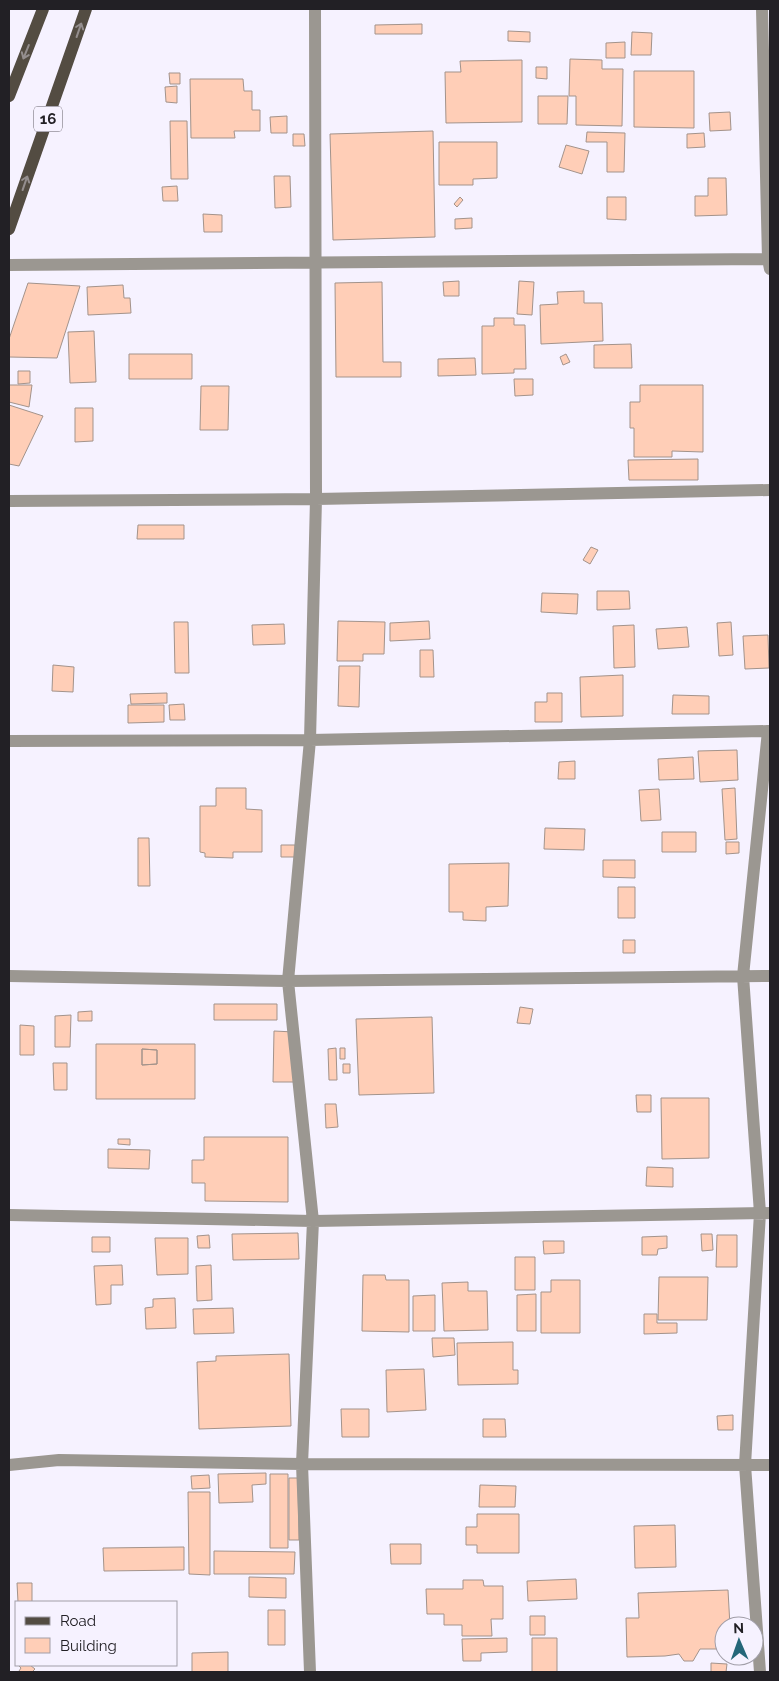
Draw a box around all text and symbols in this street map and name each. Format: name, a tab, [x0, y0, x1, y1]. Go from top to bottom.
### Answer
one-way arrow	[75, 22, 84, 38]
one-way arrow	[21, 44, 30, 60]
road number: 16	[34, 106, 62, 132]
one-way arrow	[21, 176, 30, 191]
legend	[15, 1601, 178, 1666]
text: Road	[60, 1612, 96, 1630]
north arrow	[714, 1616, 764, 1666]
text: N	[733, 1620, 744, 1636]
text: Building	[60, 1637, 117, 1655]

